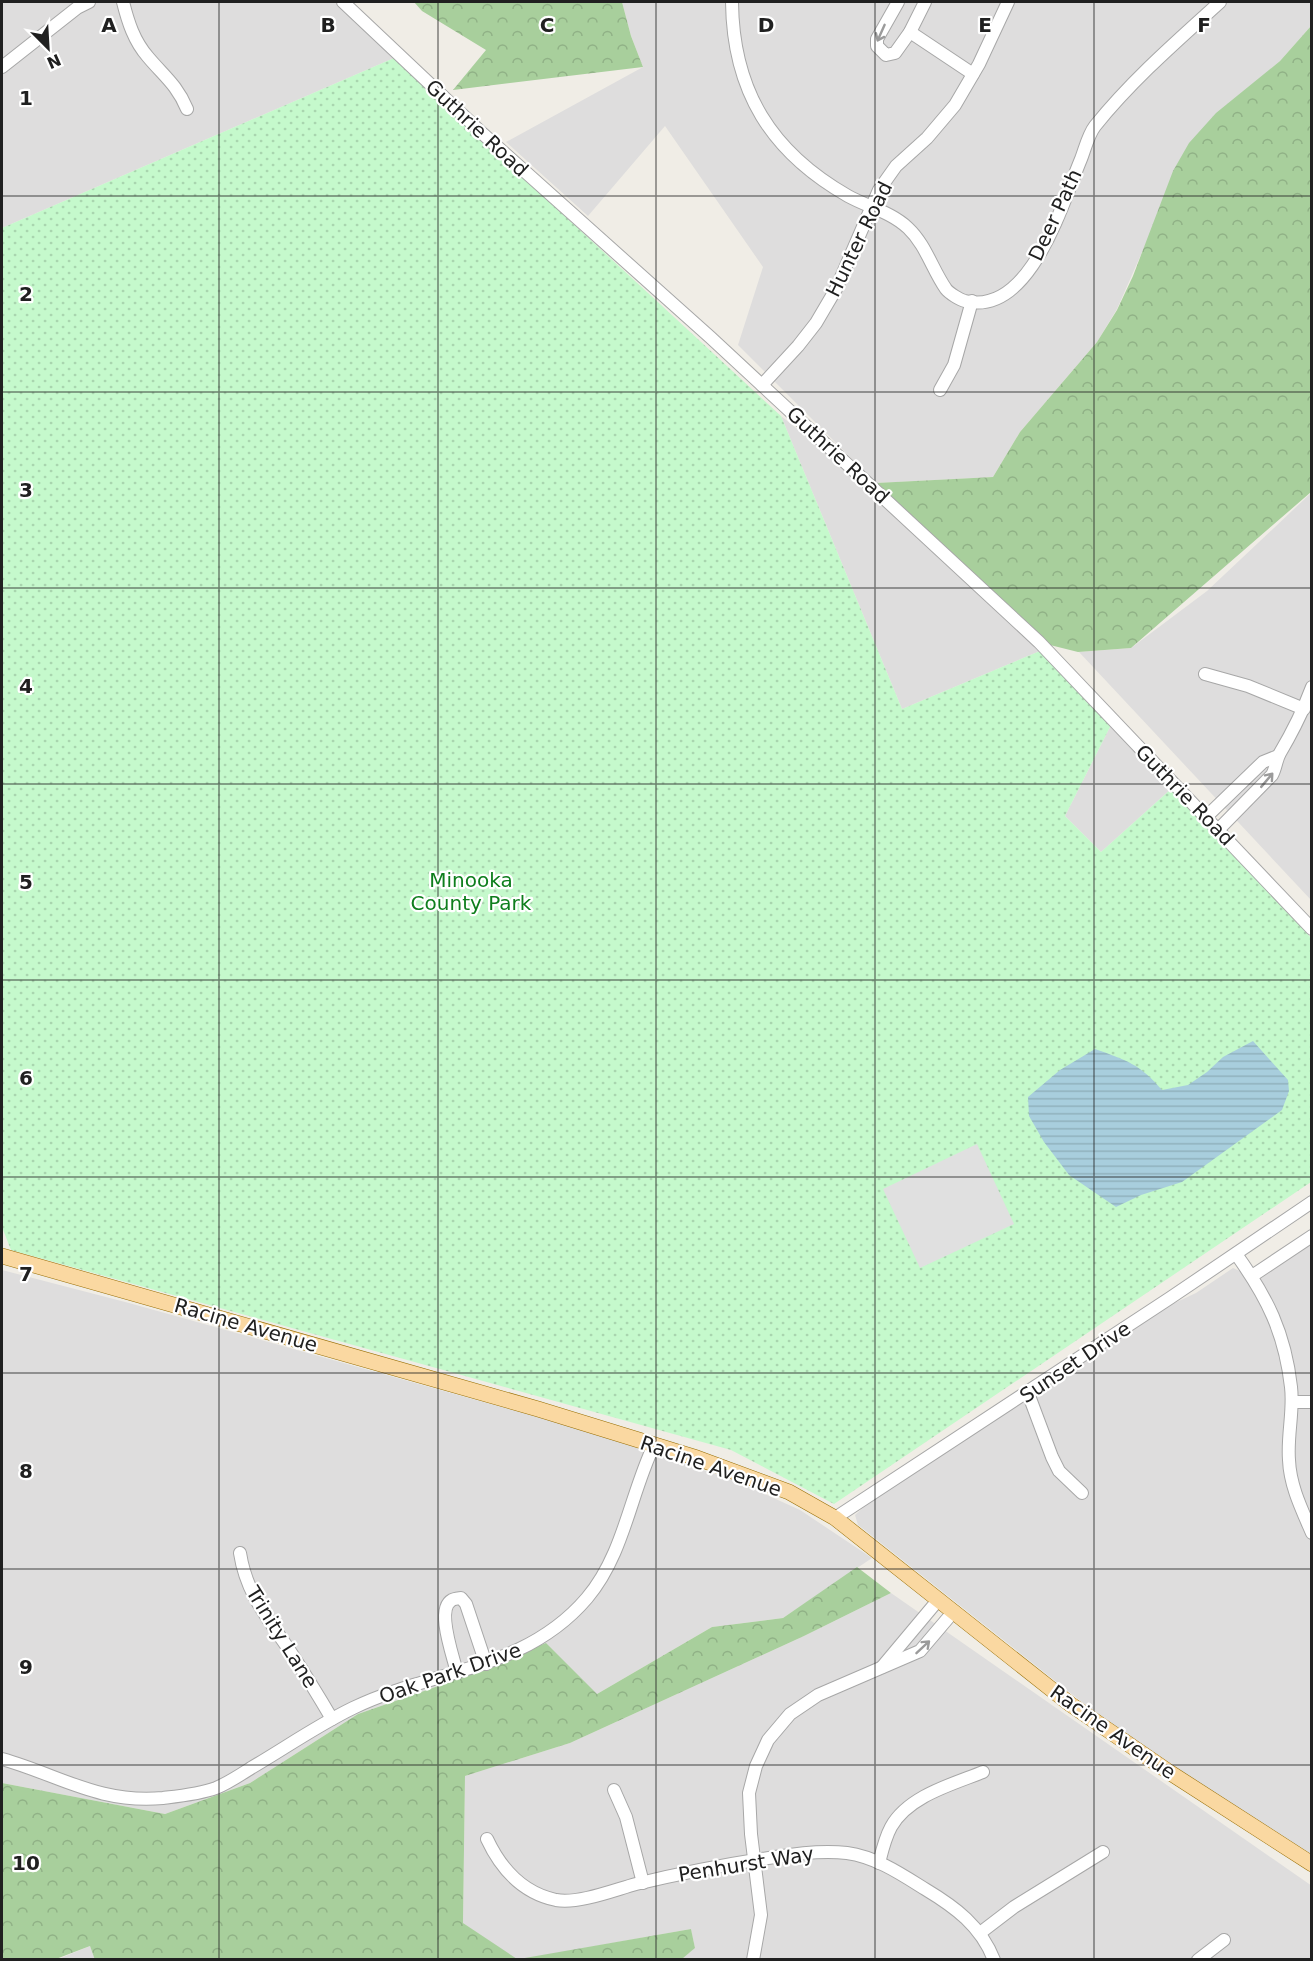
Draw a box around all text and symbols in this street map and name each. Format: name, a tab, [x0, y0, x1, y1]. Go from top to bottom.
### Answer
text: A	[101, 13, 117, 37]
text: B	[320, 13, 336, 37]
text: C	[540, 13, 554, 37]
text: D	[758, 13, 774, 37]
text: E	[978, 13, 992, 37]
text: F	[1197, 13, 1211, 37]
north arrow	[18, 18, 78, 78]
one-way arrow	[875, 24, 886, 42]
text: N	[44, 50, 64, 73]
street label: Guthrie Road	[421, 74, 533, 182]
text: 1	[19, 86, 33, 110]
street label: Deer Path	[1023, 165, 1087, 265]
street label: Hunter Road	[821, 177, 897, 301]
text: 2	[19, 282, 33, 306]
street label: Guthrie Road	[782, 401, 894, 509]
text: 3	[19, 478, 33, 502]
text: 4	[19, 674, 33, 698]
street label: Guthrie Road	[1131, 739, 1239, 851]
one-way arrow	[1260, 773, 1274, 788]
park label: Minooka County Park	[411, 868, 532, 915]
text: 5	[19, 870, 33, 894]
text: 6	[19, 1066, 33, 1090]
text: 7	[19, 1262, 33, 1286]
street label: Racine Avenue	[172, 1293, 320, 1357]
street label: Sunset Drive	[1015, 1316, 1135, 1408]
street label: Racine Avenue	[637, 1431, 785, 1501]
text: 8	[19, 1459, 33, 1483]
street label: Trinity Lane	[241, 1581, 323, 1692]
street label: Oak Park Drive	[376, 1637, 524, 1709]
one-way arrow	[915, 1640, 930, 1654]
text: 9	[19, 1655, 33, 1679]
street label: Racine Avenue	[1046, 1680, 1180, 1784]
street label: Penhurst Way	[676, 1841, 816, 1887]
text: 10	[12, 1851, 40, 1875]

